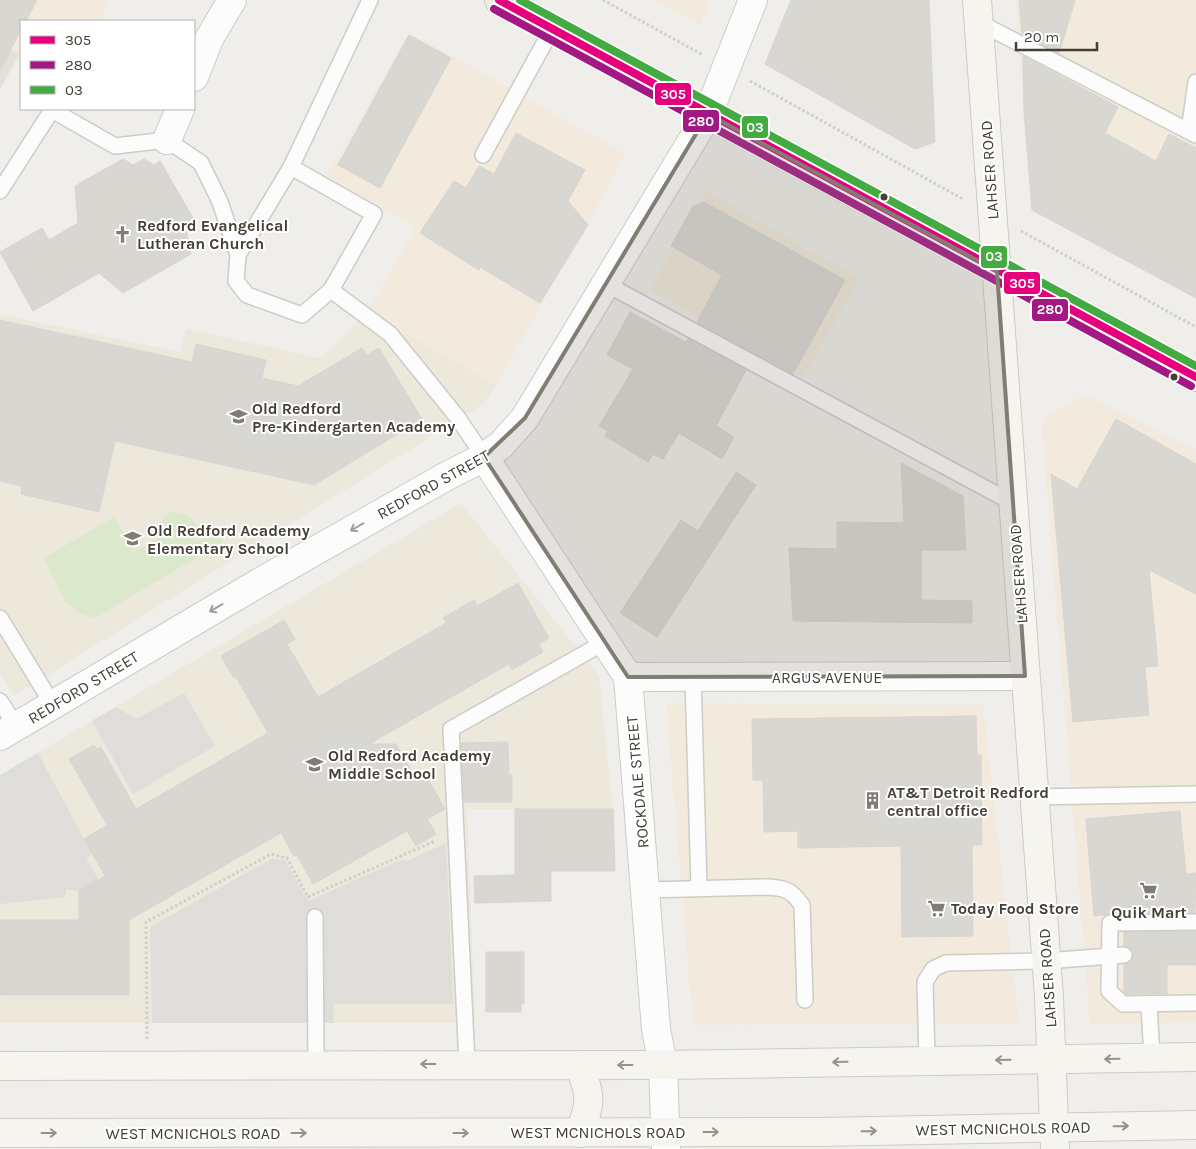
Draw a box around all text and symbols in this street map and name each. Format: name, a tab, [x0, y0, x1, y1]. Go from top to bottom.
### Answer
legend	[20, 20, 195, 110]
scale bar	[1016, 20, 1097, 52]
text: 20 m	[1024, 28, 1059, 46]
text: 305	[65, 31, 91, 49]
text: 280	[65, 56, 92, 74]
text: 03	[65, 81, 83, 99]
line badge: 305	[654, 82, 692, 106]
text: 305	[660, 86, 686, 103]
line badge: 280	[682, 109, 720, 133]
text: 280	[688, 113, 714, 130]
line badge: 03	[741, 115, 769, 139]
text: 03	[746, 119, 764, 136]
street label: LAHSER ROAD	[977, 120, 1002, 220]
unlabelled marker	[879, 192, 889, 202]
place label: Redford Evangelical Lutheran Church	[137, 216, 288, 253]
church icon: Redford Evangelical Lutheran Church	[113, 224, 133, 244]
line badge: 03	[980, 245, 1008, 269]
text: 03	[985, 248, 1003, 265]
line badge: 305	[1003, 271, 1041, 295]
text: 305	[1009, 275, 1035, 292]
line badge: 280	[1031, 298, 1069, 322]
text: 280	[1037, 301, 1063, 318]
unlabelled marker	[1169, 372, 1179, 382]
place label: Old Redford Pre-Kindergarten Academy	[252, 399, 455, 436]
school or university icon: Old Redford Pre-Kindergarten Academy	[228, 407, 248, 427]
street label: REDFORD STREET	[374, 446, 493, 523]
place label: Old Redford Academy Elementary School	[147, 521, 310, 558]
one-way arrow	[350, 522, 365, 532]
street label: LAHSER ROAD	[1006, 524, 1031, 624]
school or university icon: Old Redford Academy Elementary School	[123, 529, 143, 549]
one-way arrow	[210, 604, 224, 614]
street label: REDFORD STREET	[24, 647, 142, 728]
street label: ARGUS AVENUE	[772, 668, 882, 687]
street label: ROCKDALE STREET	[622, 715, 653, 849]
place label: Old Redford Academy Middle School	[328, 746, 491, 783]
school or university icon: Old Redford Academy Middle School	[304, 754, 324, 774]
place label: AT&T Detroit Redford central office	[887, 783, 1049, 820]
building icon: AT&T Detroit Redford central office	[863, 791, 883, 811]
supermarket icon: Quik Mart	[1139, 881, 1159, 901]
supermarket icon: Today Food Store	[927, 898, 947, 918]
place label: Today Food Store	[951, 899, 1079, 918]
place label: Quik Mart	[1111, 903, 1187, 922]
street label: LAHSER ROAD	[1035, 928, 1060, 1028]
one-way arrow	[1105, 1054, 1121, 1063]
one-way arrow	[995, 1055, 1011, 1065]
one-way arrow	[832, 1057, 848, 1067]
one-way arrow	[420, 1059, 436, 1069]
one-way arrow	[617, 1060, 634, 1070]
street label: WEST MCNICHOLS ROAD	[915, 1117, 1091, 1140]
one-way arrow	[1112, 1121, 1129, 1131]
street label: WEST MCNICHOLS ROAD	[510, 1123, 686, 1142]
street label: WEST MCNICHOLS ROAD	[105, 1124, 281, 1143]
one-way arrow	[860, 1126, 876, 1136]
one-way arrow	[702, 1127, 719, 1137]
one-way arrow	[40, 1128, 56, 1138]
one-way arrow	[290, 1128, 306, 1138]
one-way arrow	[452, 1128, 469, 1138]

